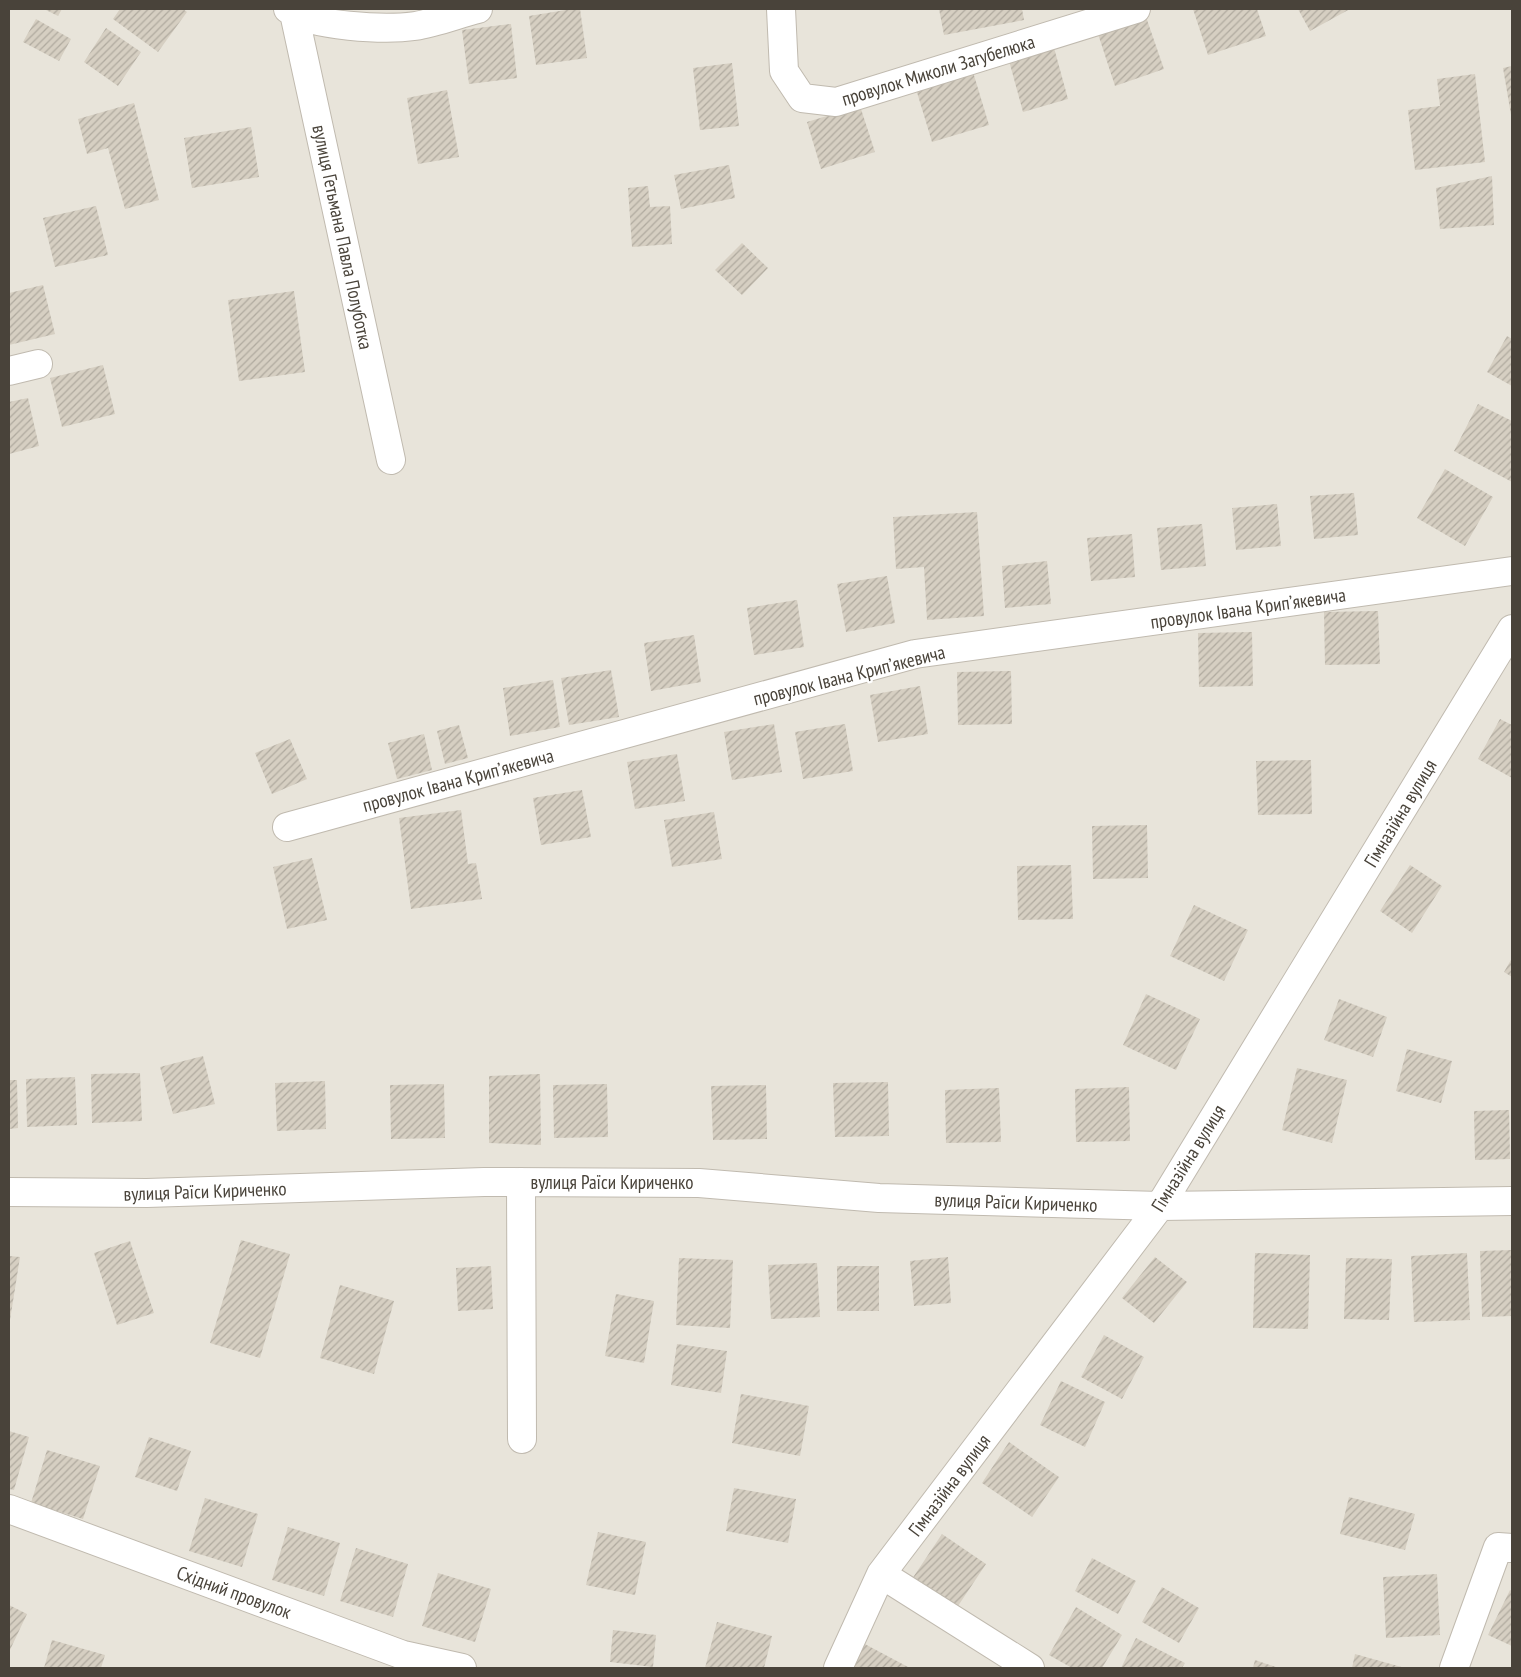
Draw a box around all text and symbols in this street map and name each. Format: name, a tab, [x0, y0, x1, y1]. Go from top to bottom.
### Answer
street label: провулок Миколи Загубелюка	[839, 29, 1037, 111]
street label: вулиця Гетьмана Павла Полуботка	[307, 123, 379, 351]
street label: провулок Івана Крипʼякевича	[1149, 582, 1347, 634]
street label: провулок Івана Крипʼякевича	[751, 640, 947, 710]
street label: провулок Івана Крипʼякевича	[360, 743, 556, 817]
street label: Гімназійна вулиця	[1358, 755, 1442, 871]
street label: Гімназійна вулиця	[1146, 1100, 1230, 1216]
street label: вулиця Раїси Кириченко	[531, 1170, 693, 1194]
street label: вулиця Раїси Кириченко	[123, 1176, 287, 1206]
street label: вулиця Раїси Кириченко	[934, 1187, 1098, 1217]
street label: Гімназійна вулиця	[903, 1429, 995, 1541]
street label: Східний провулок	[173, 1560, 295, 1624]

